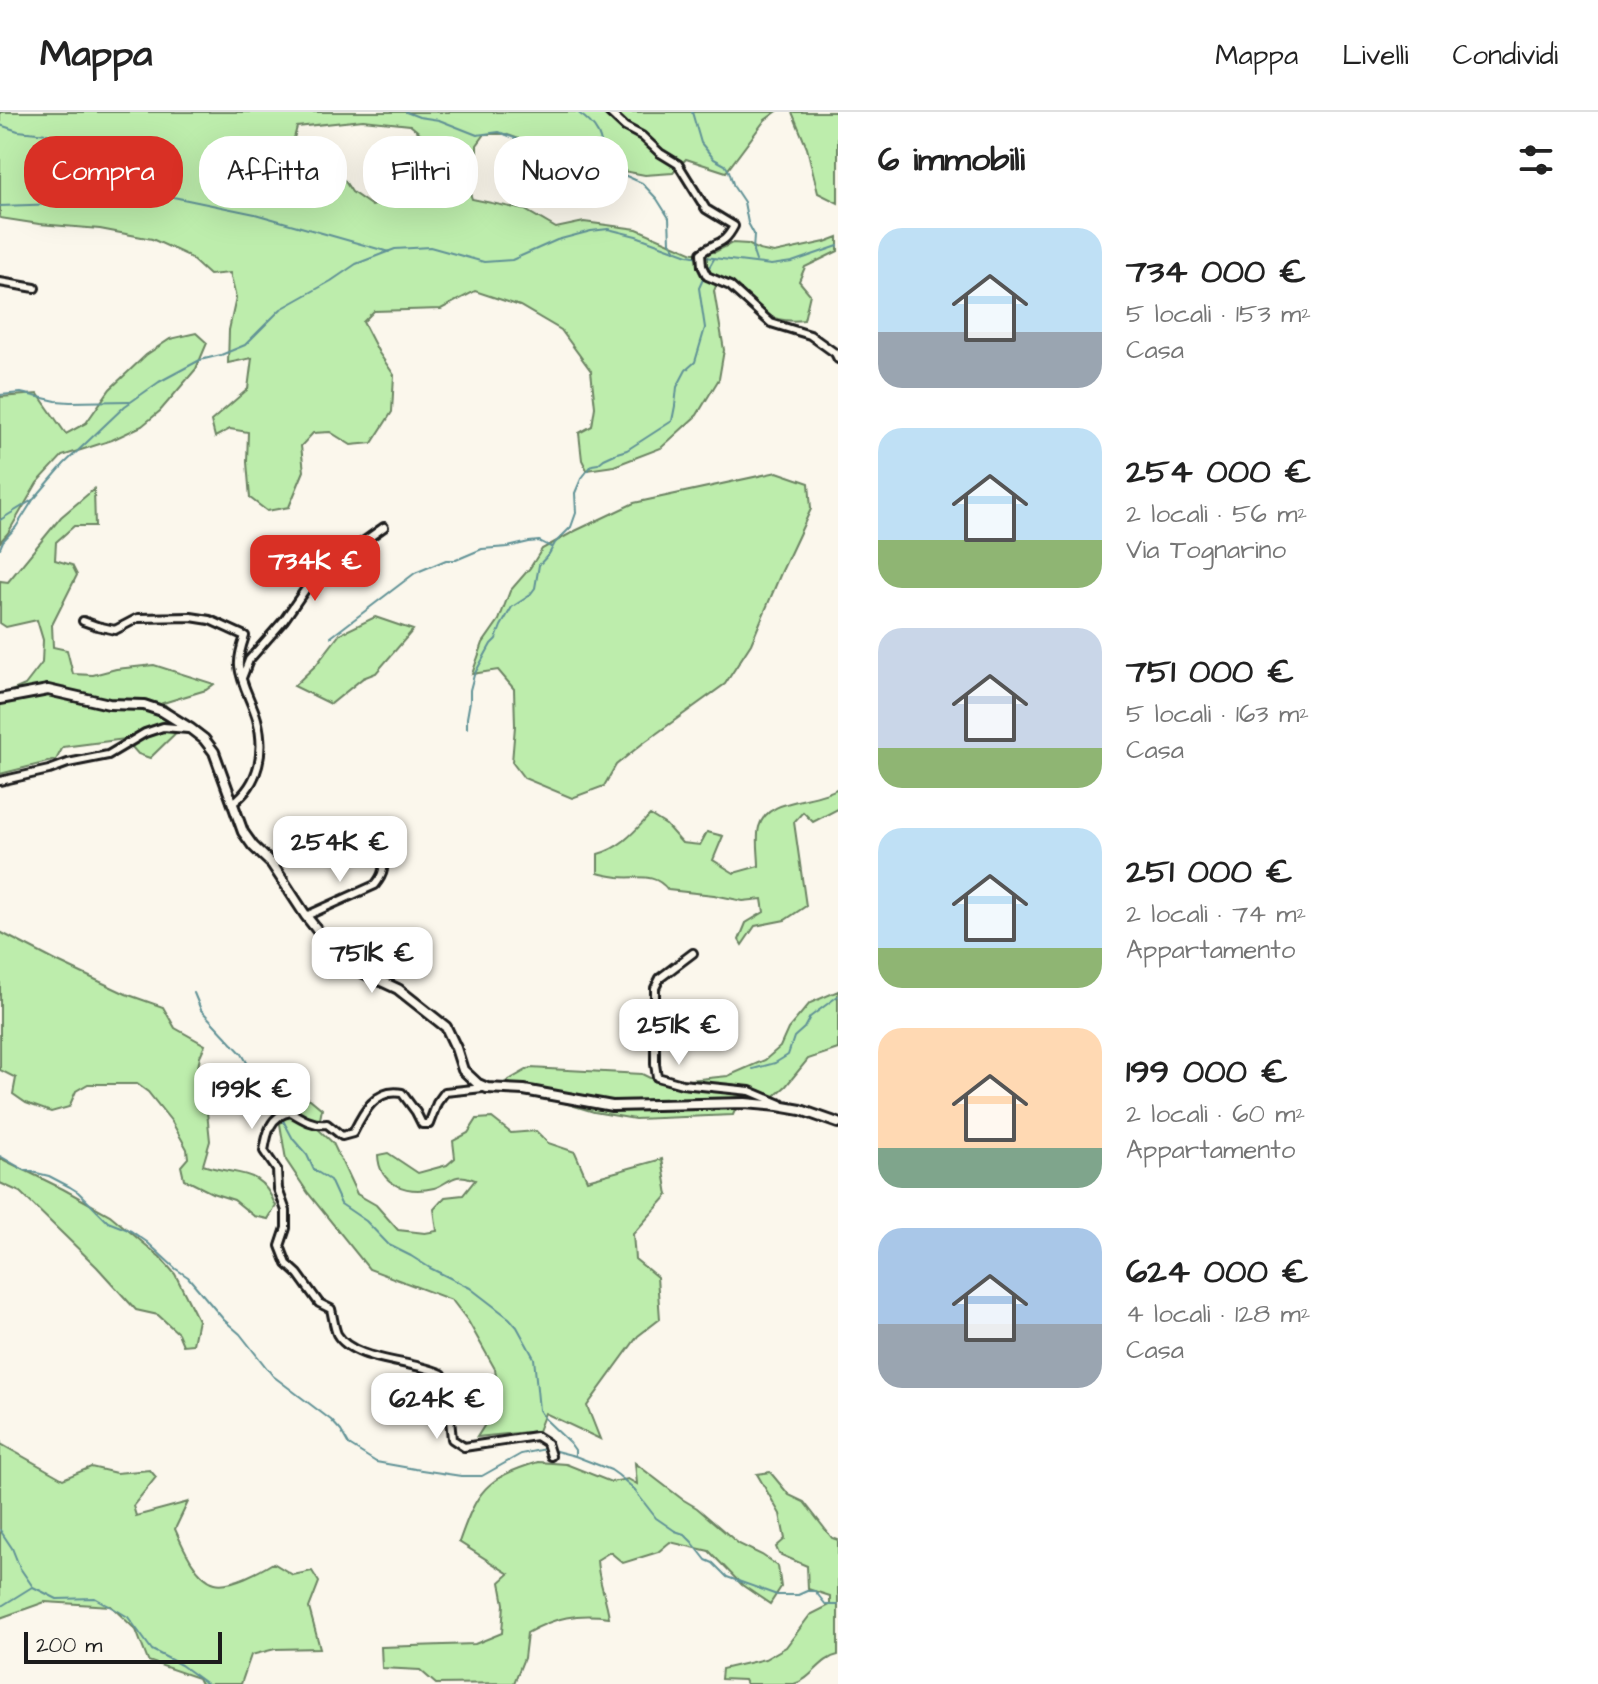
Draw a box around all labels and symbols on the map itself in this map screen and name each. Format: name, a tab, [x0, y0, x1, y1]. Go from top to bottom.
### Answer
pin: 734K €	[250, 535, 380, 603]
pin: 254K €	[275, 816, 405, 884]
pin: 751K €	[307, 927, 437, 995]
pin: 251K €	[614, 999, 744, 1067]
pin: 199K €	[187, 1063, 317, 1131]
pin: 624K €	[372, 1373, 502, 1441]
scale bar	[24, 1628, 222, 1664]

